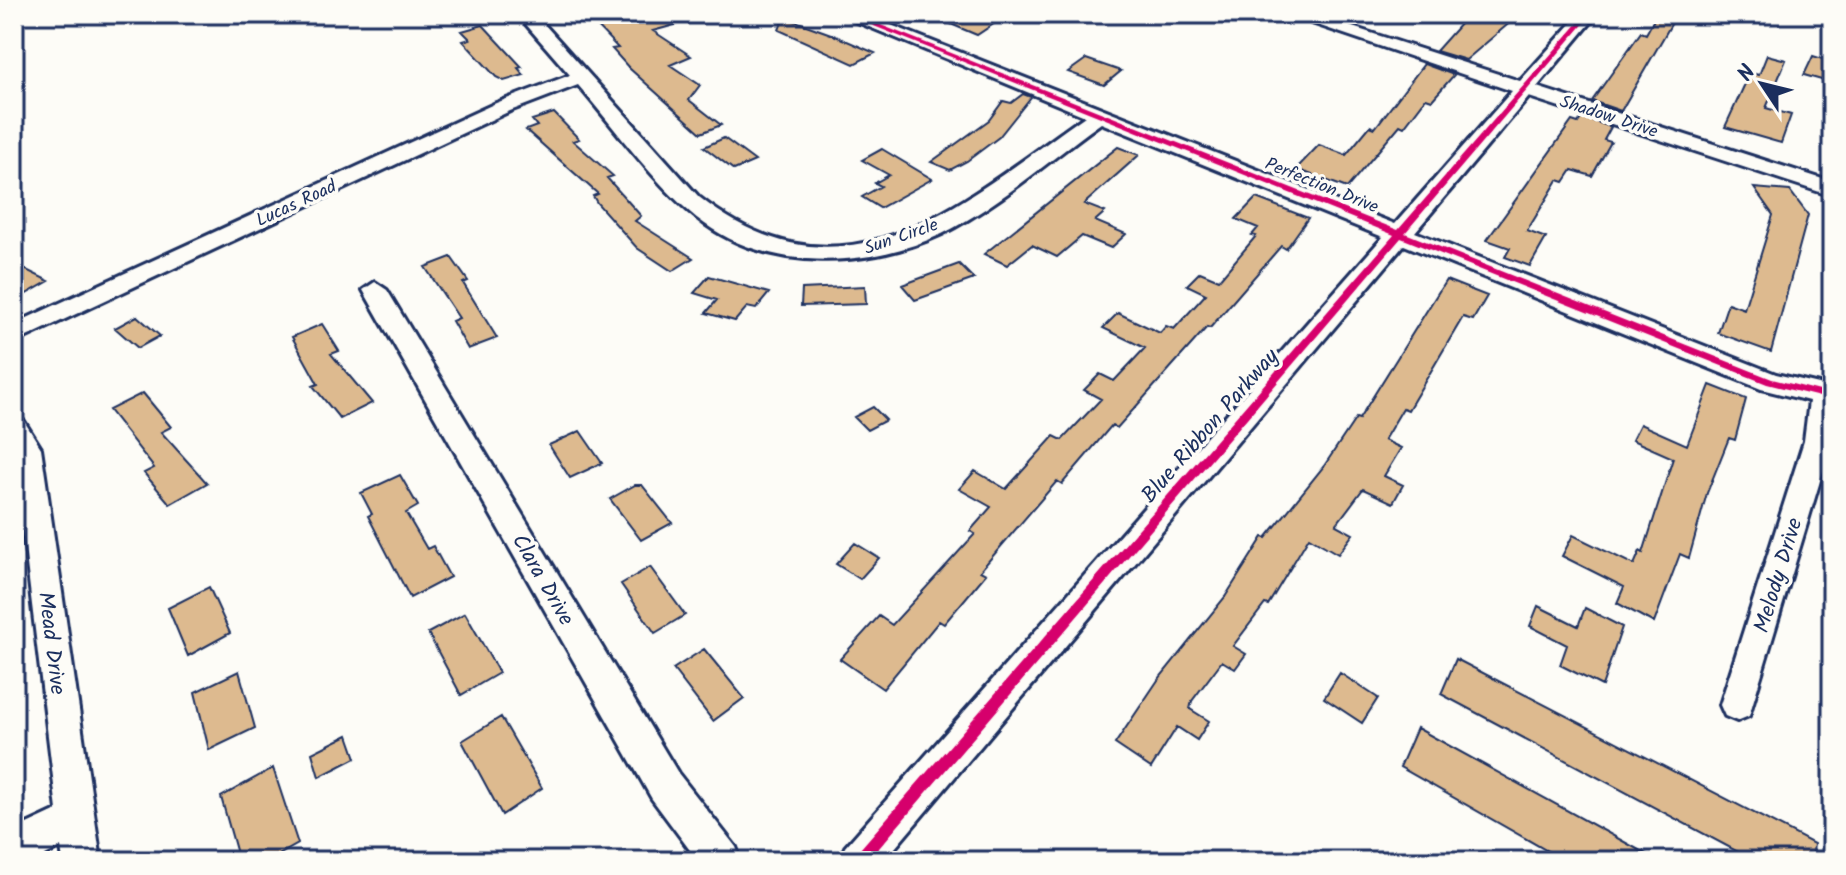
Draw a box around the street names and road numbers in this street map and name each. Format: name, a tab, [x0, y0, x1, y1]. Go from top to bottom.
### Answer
street label: Shadow Drive	[1556, 88, 1661, 147]
street label: Perfection Drive	[1260, 150, 1383, 222]
street label: Lucas Road	[252, 173, 343, 236]
street label: Sun Circle	[861, 211, 942, 264]
street label: Blue Ribbon Parkway	[1133, 341, 1289, 512]
street label: Melody Drive	[1745, 514, 1813, 638]
street label: Clara Drive	[501, 528, 582, 633]
street label: Mead Drive	[27, 590, 74, 697]

